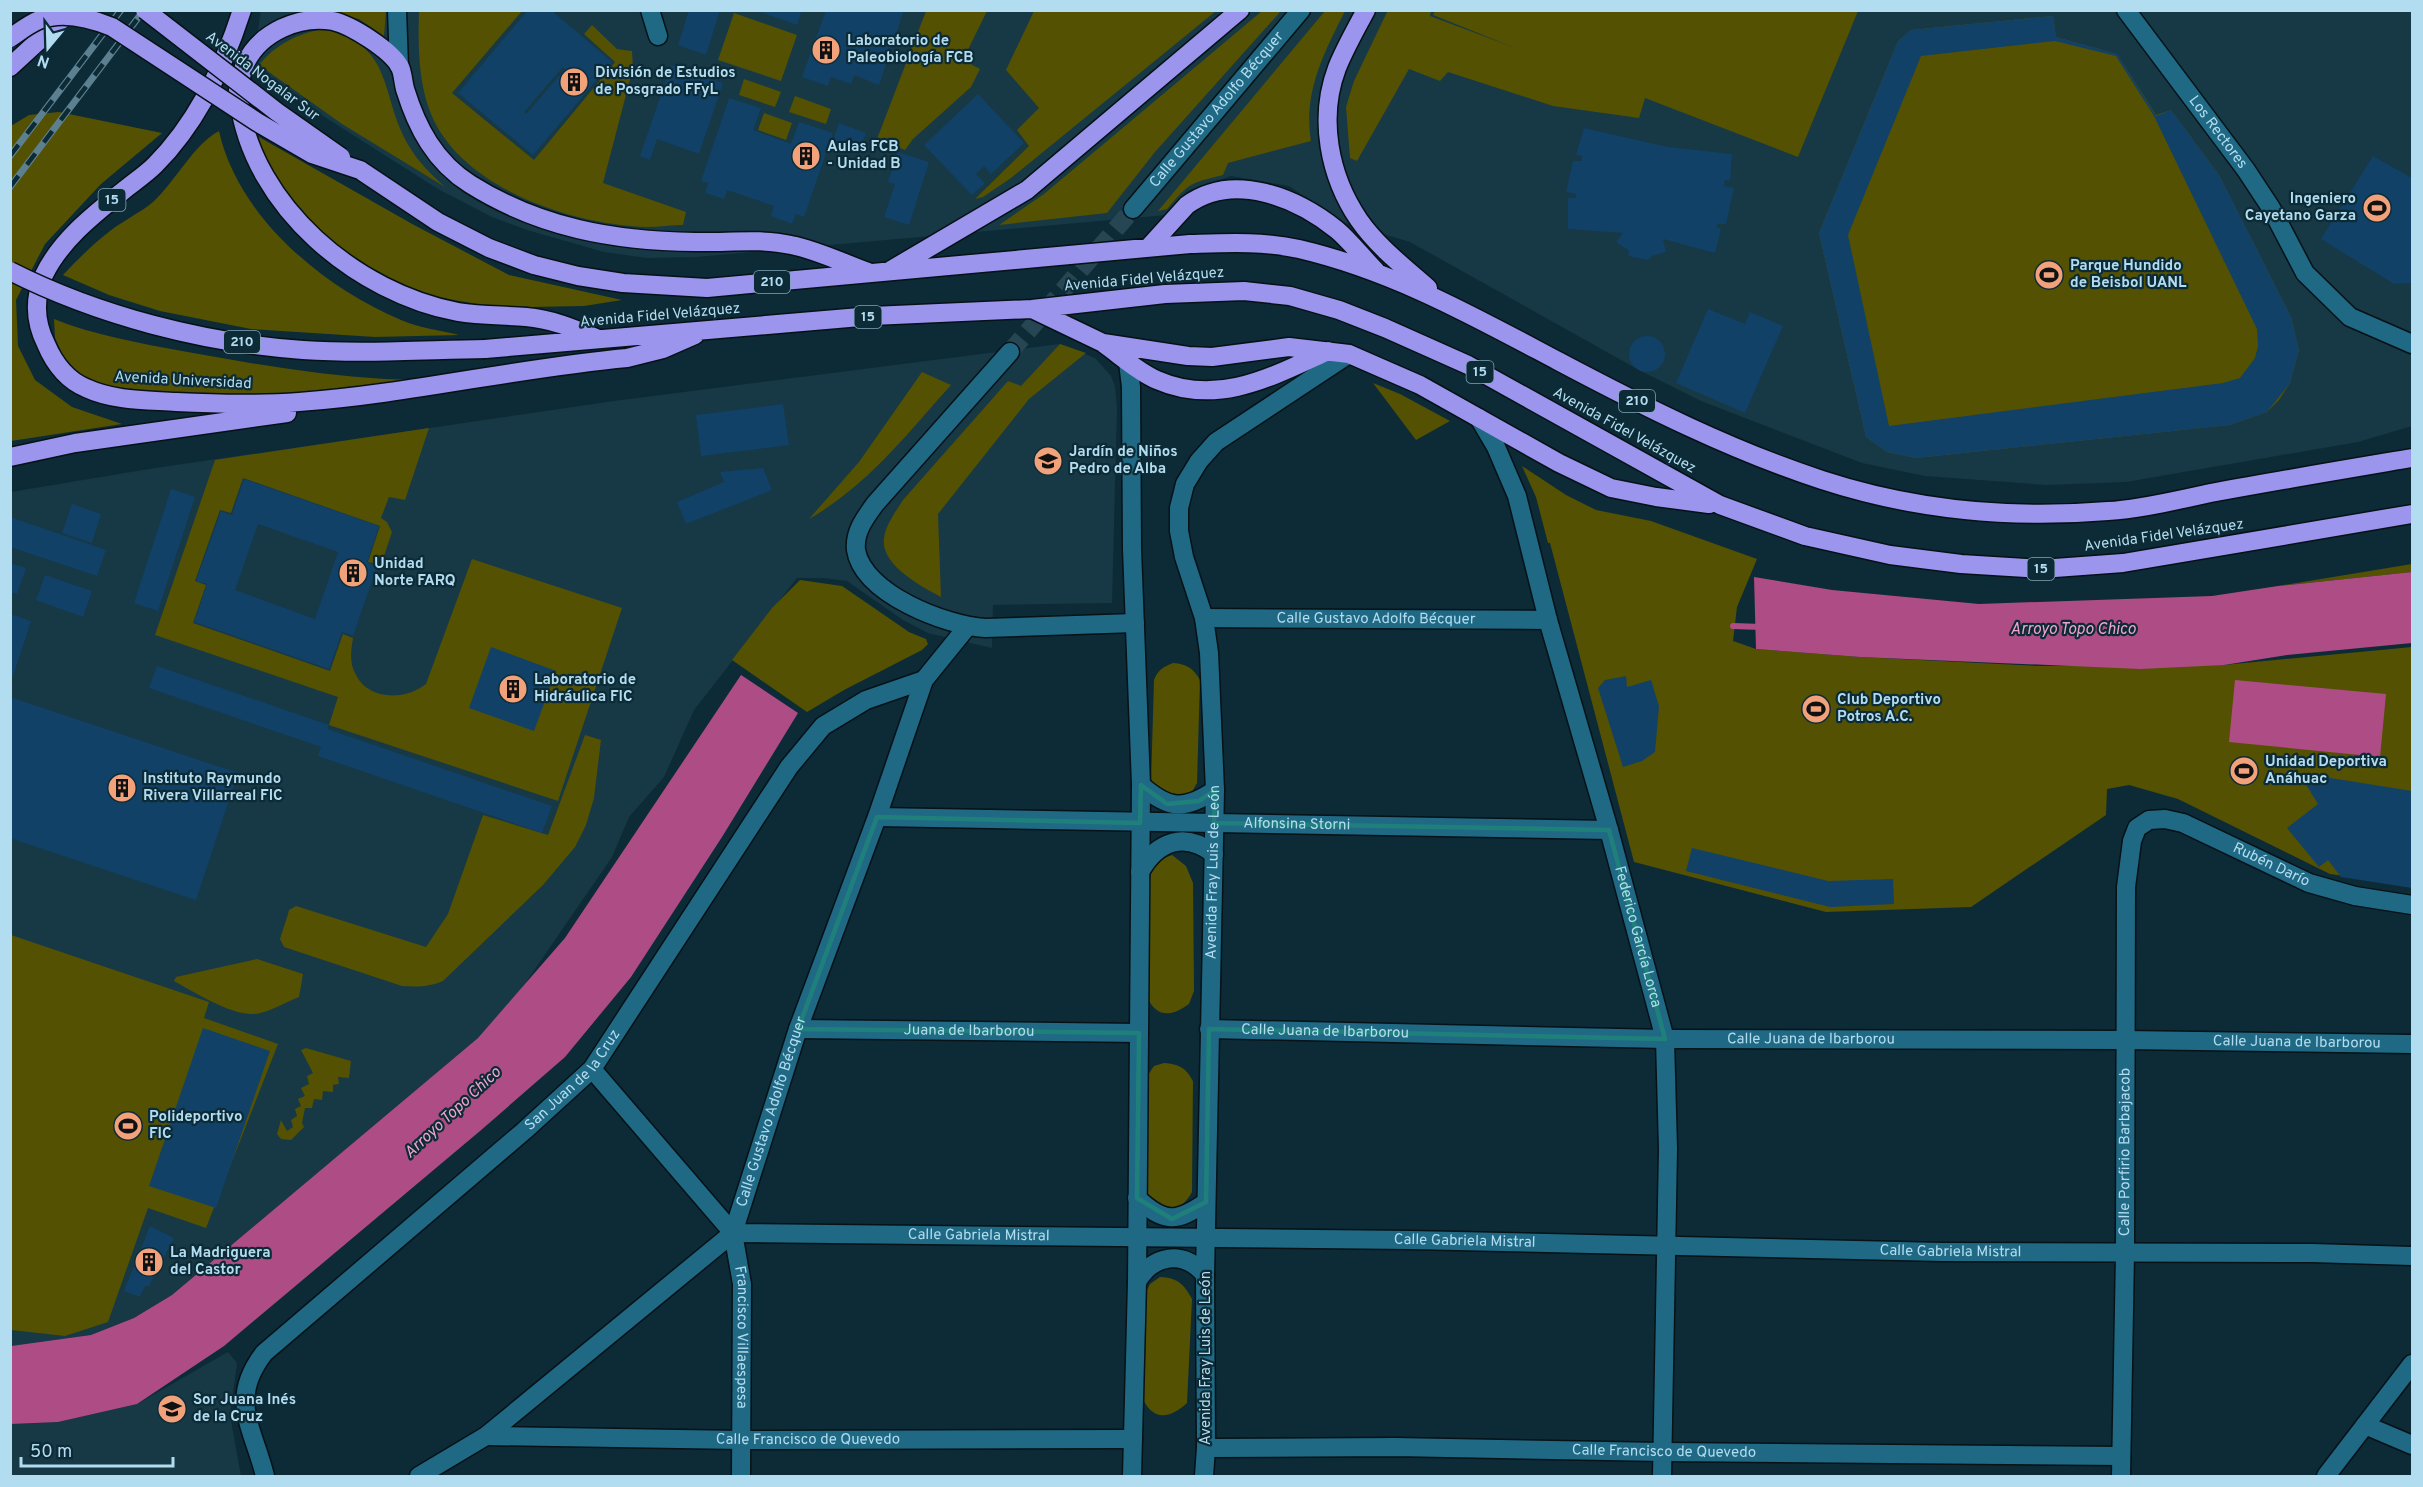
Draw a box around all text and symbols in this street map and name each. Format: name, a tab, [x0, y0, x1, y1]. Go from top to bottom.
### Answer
north arrow	[18, 18, 78, 78]
street label: Calle Gustavo Adolfo Bécquer	[1145, 27, 1288, 192]
street label: Avenida Nogalar Sur	[201, 28, 323, 126]
place label: Laboratorio de Paleobiología FCB	[847, 32, 974, 68]
building icon: Laboratorio de Paleobiología FCB	[810, 34, 842, 66]
text: N	[35, 49, 52, 72]
place label: División de Estudios de Posgrado FFyL	[595, 64, 736, 100]
building icon: División de Estudios de Posgrado FFyL	[558, 66, 590, 98]
street label: Los Rectores	[2184, 92, 2251, 173]
place label: Aulas FCB - Unidad B	[827, 138, 901, 174]
building icon: Aulas FCB - Unidad B	[790, 140, 822, 172]
road number: 15	[98, 189, 126, 211]
place label: Ingeniero Cayetano Garza	[2245, 190, 2356, 226]
sports icon: Ingeniero Cayetano Garza	[2361, 192, 2393, 224]
place label: Parque Hundido de Beisbol UANL	[2070, 257, 2187, 293]
sports icon: Parque Hundido de Beisbol UANL	[2033, 259, 2065, 291]
street label: Avenida Fidel Velázquez	[1063, 264, 1225, 296]
road number: 210	[754, 271, 790, 293]
street label: Avenida Fidel Velázquez	[579, 300, 741, 332]
road number: 15	[854, 306, 882, 328]
road number: 210	[224, 331, 260, 353]
road number: 15	[1466, 361, 1494, 383]
street label: Avenida Universidad	[114, 368, 252, 394]
street label: Avenida Fidel Velázquez	[1549, 384, 1699, 478]
road number: 210	[1619, 390, 1655, 412]
place label: Jardín de Niños Pedro de Alba	[1069, 443, 1178, 479]
school or university icon: Jardín de Niños Pedro de Alba	[1032, 445, 1064, 477]
street label: Avenida Fidel Velázquez	[2083, 515, 2245, 557]
place label: Unidad Norte FARQ	[374, 555, 456, 591]
building icon: Unidad Norte FARQ	[337, 557, 369, 589]
road number: 15	[2028, 558, 2054, 580]
street label: Calle Gustavo Adolfo Bécquer	[1276, 609, 1476, 629]
water label: Arroyo Topo Chico	[2010, 620, 2136, 640]
place label: Laboratorio de Hidráulica FIC	[534, 671, 636, 707]
building icon: Laboratorio de Hidráulica FIC	[497, 673, 529, 705]
place label: Club Deportivo Potros A.C.	[1837, 691, 1941, 727]
sports icon: Club Deportivo Potros A.C.	[1800, 693, 1832, 725]
place label: Unidad Deportiva Anáhuac	[2265, 753, 2387, 789]
sports icon: Unidad Deportiva Anáhuac	[2228, 755, 2260, 787]
place label: Instituto Raymundo Rivera Villarreal FIC	[143, 770, 283, 806]
building icon: Instituto Raymundo Rivera Villarreal FIC	[106, 772, 138, 804]
street label: Avenida Fray Luis de León	[1202, 785, 1225, 960]
street label: Alfonsina Storni	[1243, 814, 1351, 835]
street label: Rubén Darío	[2230, 839, 2313, 891]
street label: Federico García Lorca	[1610, 864, 1666, 1009]
street label: Calle Gustavo Adolfo Bécquer	[732, 1014, 811, 1209]
street label: Calle Juana de Ibarborou	[1241, 1020, 1409, 1043]
street label: Juana de Ibarborou	[903, 1021, 1035, 1041]
street label: San Juan de la Cruz	[521, 1026, 625, 1135]
street label: Calle Juana de Ibarborou	[1727, 1030, 1895, 1049]
street label: Calle Juana de Ibarborou	[2213, 1032, 2381, 1053]
water label: Arroyo Topo Chico	[400, 1063, 506, 1163]
street label: Calle Porfirio Barbajacob	[2116, 1068, 2135, 1236]
place label: Polideportivo FIC	[149, 1108, 243, 1144]
sports icon: Polideportivo FIC	[112, 1110, 144, 1142]
street label: Calle Gabriela Mistral	[908, 1225, 1050, 1246]
street label: Calle Gabriela Mistral	[1394, 1230, 1536, 1252]
street label: Calle Gabriela Mistral	[1879, 1241, 2022, 1262]
place label: La Madriguera del Castor	[170, 1244, 271, 1280]
building icon: La Madriguera del Castor	[133, 1246, 165, 1278]
street label: Francisco Villaespesa	[729, 1264, 752, 1409]
street label: Avenida Fray Luis de León	[1197, 1271, 1216, 1445]
place label: Sor Juana Inés de la Cruz	[193, 1391, 296, 1427]
school or university icon: Sor Juana Inés de la Cruz	[156, 1393, 188, 1425]
scale bar	[21, 1430, 172, 1468]
street label: Calle Francisco de Quevedo	[716, 1430, 900, 1450]
text: 50 m	[30, 1441, 72, 1464]
street label: Calle Francisco de Quevedo	[1572, 1441, 1756, 1462]

